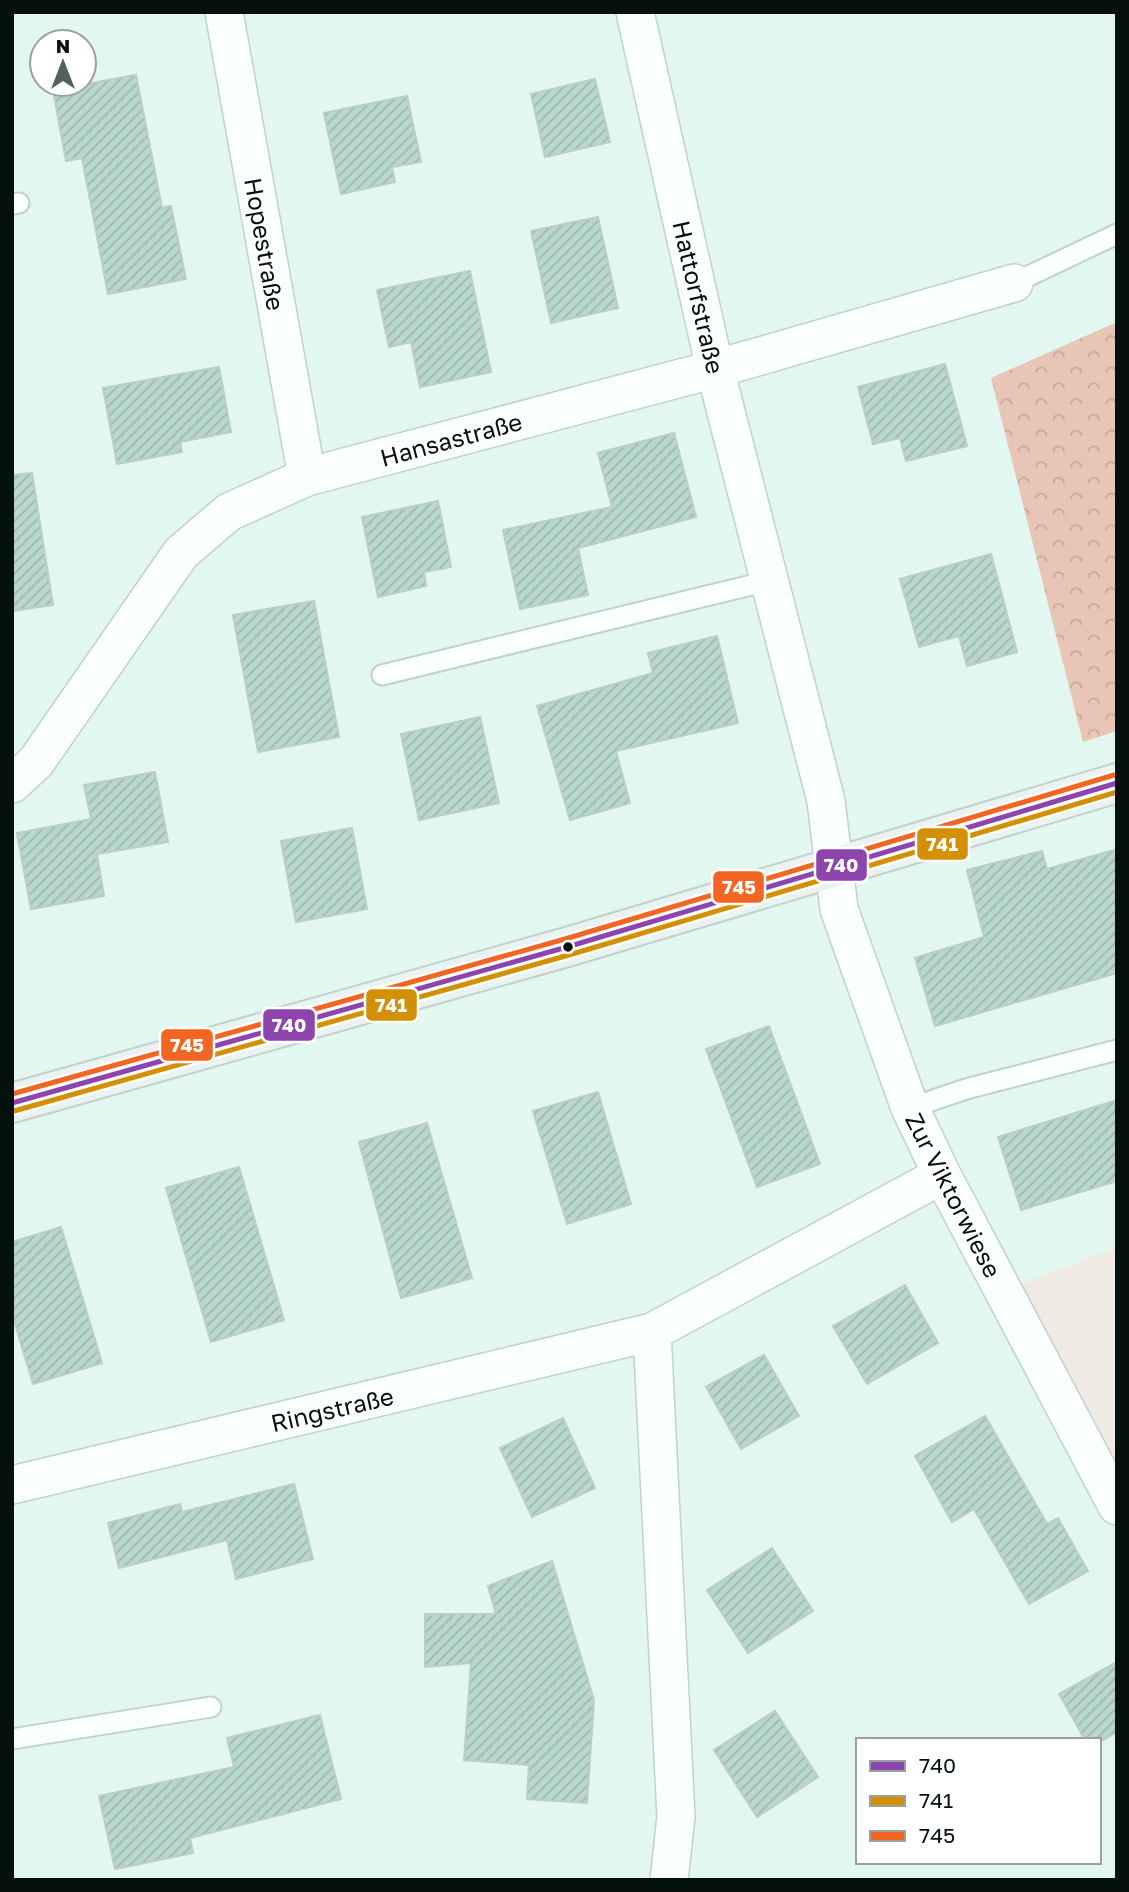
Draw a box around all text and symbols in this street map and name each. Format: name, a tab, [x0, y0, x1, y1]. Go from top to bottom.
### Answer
north arrow	[28, 28, 98, 98]
text: N	[56, 34, 70, 57]
street label: Hopestraße	[239, 175, 291, 313]
street label: Hattorfstraße	[667, 218, 731, 376]
street label: Hansastraße	[377, 406, 525, 472]
line badge: 741	[916, 827, 969, 861]
text: 741	[926, 832, 958, 855]
line badge: 740	[815, 848, 868, 882]
text: 740	[824, 853, 858, 876]
line badge: 745	[712, 870, 765, 904]
text: 745	[722, 875, 756, 898]
unlabelled marker	[561, 940, 575, 954]
line badge: 741	[365, 988, 418, 1022]
text: 741	[375, 993, 407, 1016]
line badge: 740	[262, 1008, 316, 1042]
text: 740	[272, 1013, 306, 1036]
line badge: 745	[160, 1028, 214, 1062]
text: 745	[170, 1033, 204, 1056]
street label: Zur Viktorwiese	[900, 1108, 1008, 1282]
street label: Ringstraße	[268, 1381, 396, 1437]
legend	[856, 1738, 1101, 1864]
text: 740	[919, 1752, 956, 1778]
text: 741	[919, 1787, 953, 1813]
text: 745	[919, 1822, 955, 1848]

